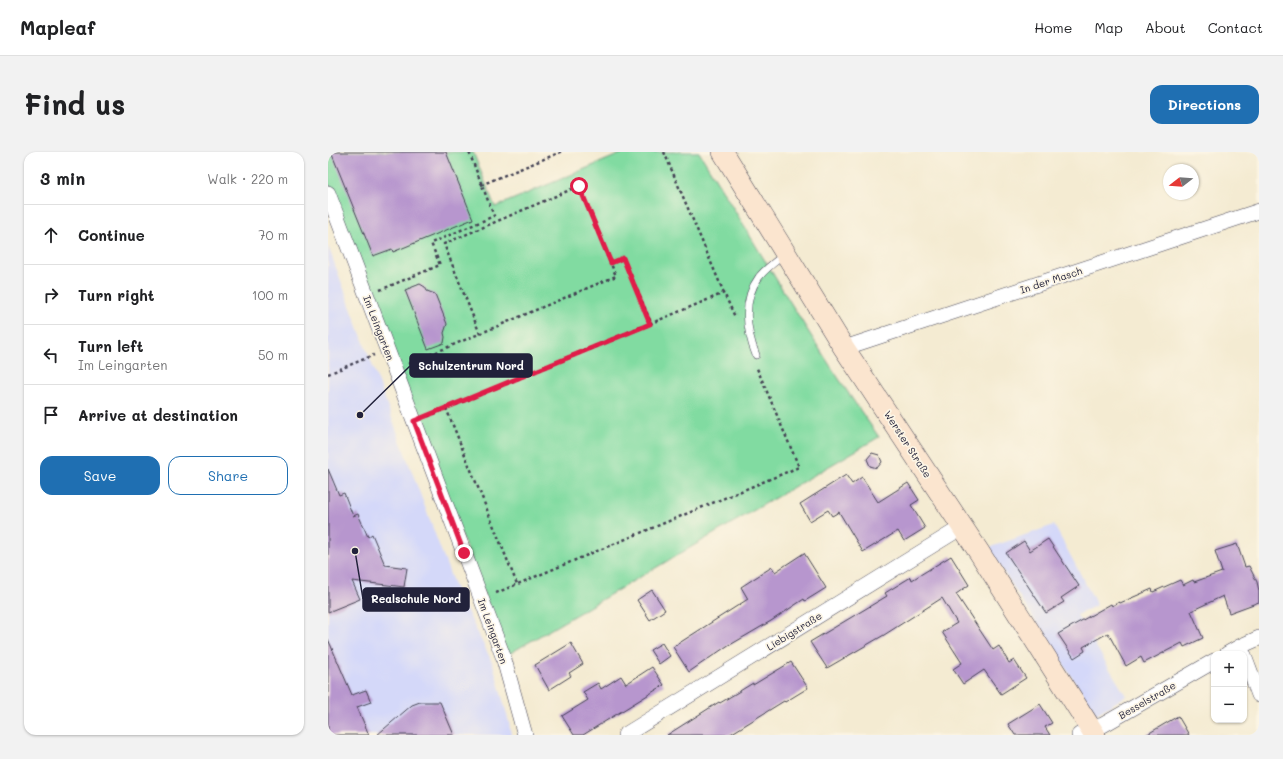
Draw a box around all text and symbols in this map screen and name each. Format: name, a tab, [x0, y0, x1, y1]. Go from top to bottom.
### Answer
text: Mapleaf	[20, 15, 95, 40]
text: Home	[1034, 18, 1072, 37]
text: Map	[1094, 18, 1123, 37]
text: About	[1145, 18, 1186, 37]
text: Contact	[1208, 18, 1263, 37]
button: Directions	[1150, 85, 1259, 124]
text: Find us	[24, 86, 125, 122]
north arrow	[1163, 164, 1199, 200]
text: 3 min	[40, 167, 85, 189]
text: Walk · 220 m	[207, 170, 288, 187]
route start	[570, 177, 588, 195]
icon: ahead	[40, 224, 62, 246]
text: Continue	[78, 225, 145, 245]
text: 70 m	[258, 226, 288, 243]
street label: In der Masch	[1018, 263, 1084, 297]
icon: right	[40, 284, 62, 306]
text: Turn right	[78, 285, 155, 305]
text: 100 m	[252, 286, 288, 303]
street label: Im Leingarten	[360, 293, 398, 363]
text: Turn left	[78, 336, 143, 356]
icon: left	[40, 344, 62, 366]
text: 50 m	[258, 346, 288, 363]
callout: Schulzentrum Nord	[410, 354, 532, 377]
text: Im Leingarten	[78, 356, 167, 373]
text: Schulzentrum Nord	[418, 358, 524, 373]
icon: arrive	[40, 404, 62, 426]
text: Arrive at destination	[78, 405, 238, 425]
street label: Werster Straße	[881, 408, 935, 480]
button: Save	[40, 456, 160, 495]
button: Share	[168, 456, 288, 495]
route end	[455, 544, 473, 562]
callout: Realschule Nord	[363, 588, 469, 611]
text: Realschule Nord	[371, 591, 461, 606]
street label: Im Leingarten	[475, 596, 511, 666]
street label: Liebigstraße	[764, 608, 824, 654]
map controls	[1211, 651, 1247, 723]
button: +	[1211, 651, 1247, 687]
street label: Besselstraße	[1116, 678, 1178, 722]
button: −	[1211, 687, 1247, 723]

